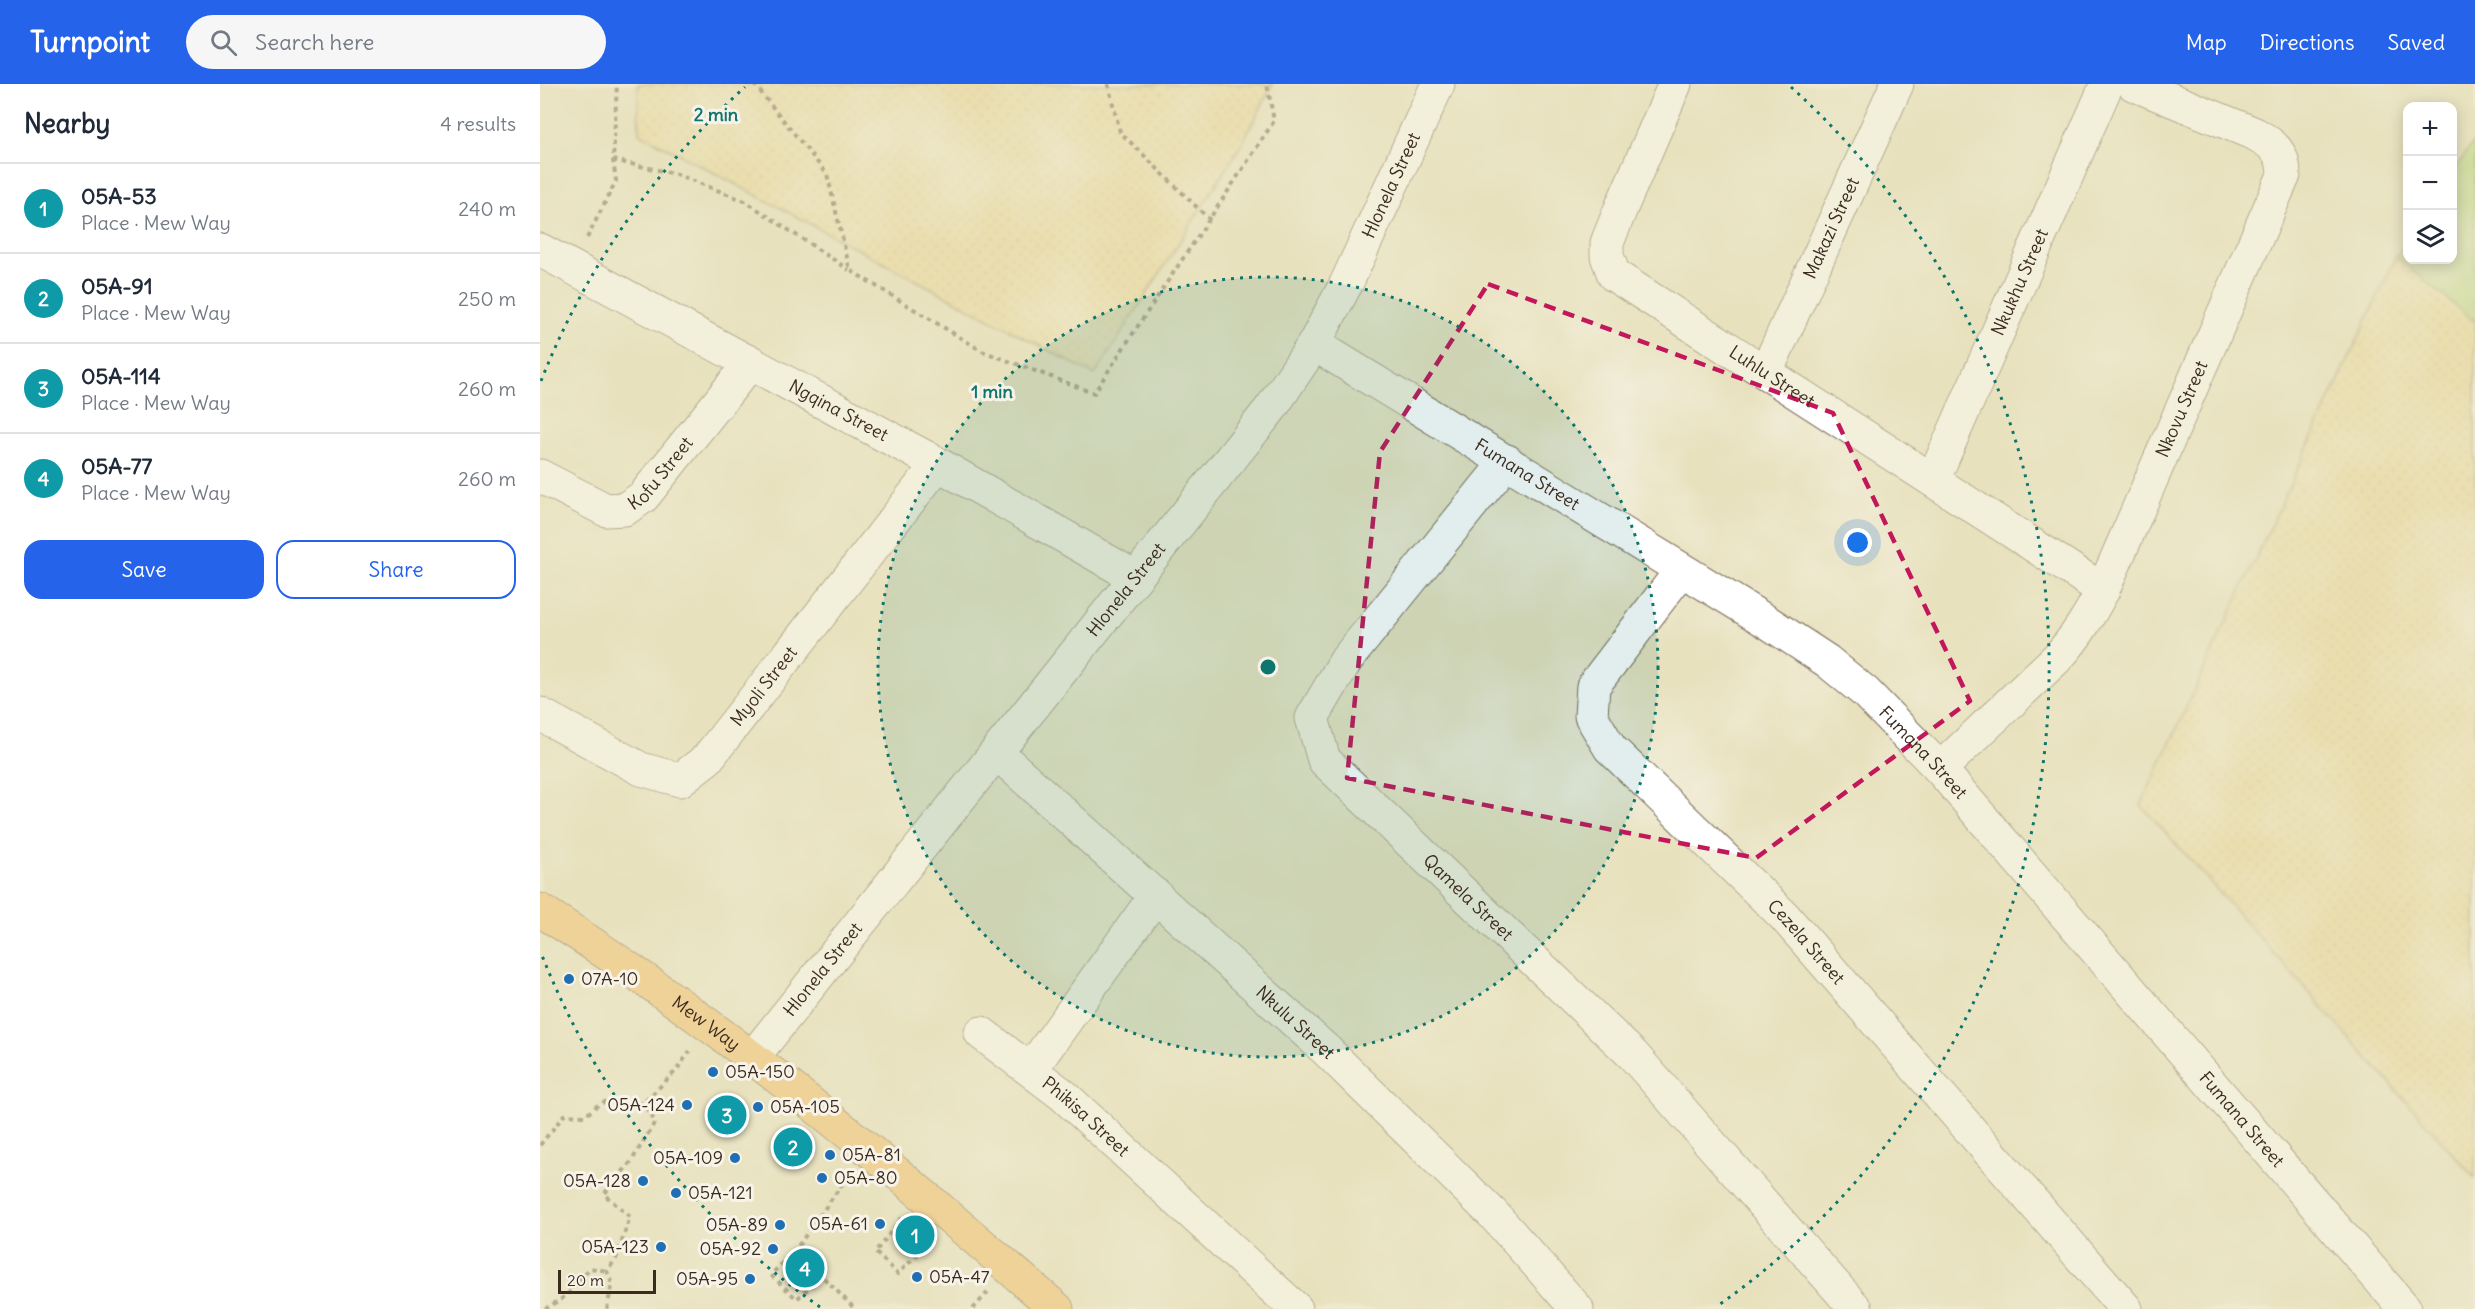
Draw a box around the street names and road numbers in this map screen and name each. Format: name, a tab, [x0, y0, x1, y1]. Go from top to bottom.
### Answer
street label: Hlonela Street	[1357, 129, 1425, 242]
street label: Makazi Street	[1798, 174, 1864, 282]
street label: Nkukhu Street	[1986, 225, 2053, 339]
street label: Luhlu Street	[1725, 340, 1819, 412]
street label: Nkovu Street	[2150, 357, 2213, 461]
street label: Ngqina Street	[785, 374, 892, 446]
street label: Kofu Street	[623, 432, 698, 515]
street label: Fumana Street	[1471, 433, 1584, 515]
street label: Hlonela Street	[1081, 538, 1170, 641]
street label: Myoli Street	[725, 641, 802, 731]
street label: Fumana Street	[1874, 701, 1973, 803]
street label: Qamela Street	[1418, 849, 1518, 946]
street label: Cezela Street	[1763, 894, 1850, 989]
street label: Hlonela Street	[778, 917, 867, 1021]
street label: Nkulu Street	[1251, 980, 1340, 1064]
street label: Mew Way	[668, 990, 745, 1056]
street label: Fumana Street	[2194, 1066, 2290, 1172]
street label: Phikisa Street	[1038, 1071, 1134, 1161]

